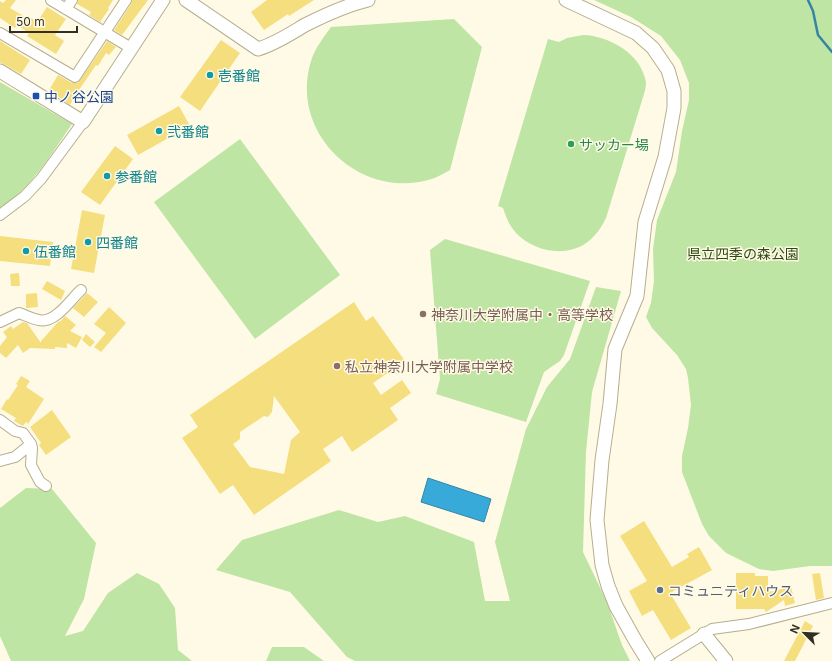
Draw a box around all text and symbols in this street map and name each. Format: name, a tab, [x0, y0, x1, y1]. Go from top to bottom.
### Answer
scale bar	[10, 8, 77, 34]
text: 50 m	[16, 14, 45, 29]
place label: 壱番館	[218, 67, 260, 84]
marker: 壱番館	[205, 70, 215, 80]
place label: 中ノ谷公園	[44, 88, 114, 105]
marker: 中ノ谷公園	[31, 91, 41, 101]
place label: 弐番館	[167, 123, 209, 140]
marker: 弐番館	[154, 126, 164, 136]
place label: サッカー場	[579, 136, 649, 153]
marker: サッカー場	[566, 139, 576, 149]
place label: 参番館	[115, 168, 157, 185]
marker: 参番館	[102, 171, 112, 181]
place label: 四番館	[96, 234, 138, 251]
marker: 四番館	[83, 237, 93, 247]
place label: 伍番館	[34, 243, 76, 260]
park label: 県立四季の森公園	[687, 245, 799, 262]
marker: 伍番館	[21, 246, 31, 256]
place label: 神奈川大学附属中・高等学校	[431, 306, 613, 323]
marker: 神奈川大学附属中・高等学校	[418, 309, 428, 319]
place label: 私立神奈川大学附属中学校	[345, 358, 513, 375]
marker: 私立神奈川大学附属中学校	[332, 361, 342, 371]
place label: コミュニティハウス	[668, 582, 793, 599]
marker: コミュニティハウス	[655, 585, 665, 595]
north arrow	[784, 613, 824, 653]
text: N	[787, 622, 803, 636]

